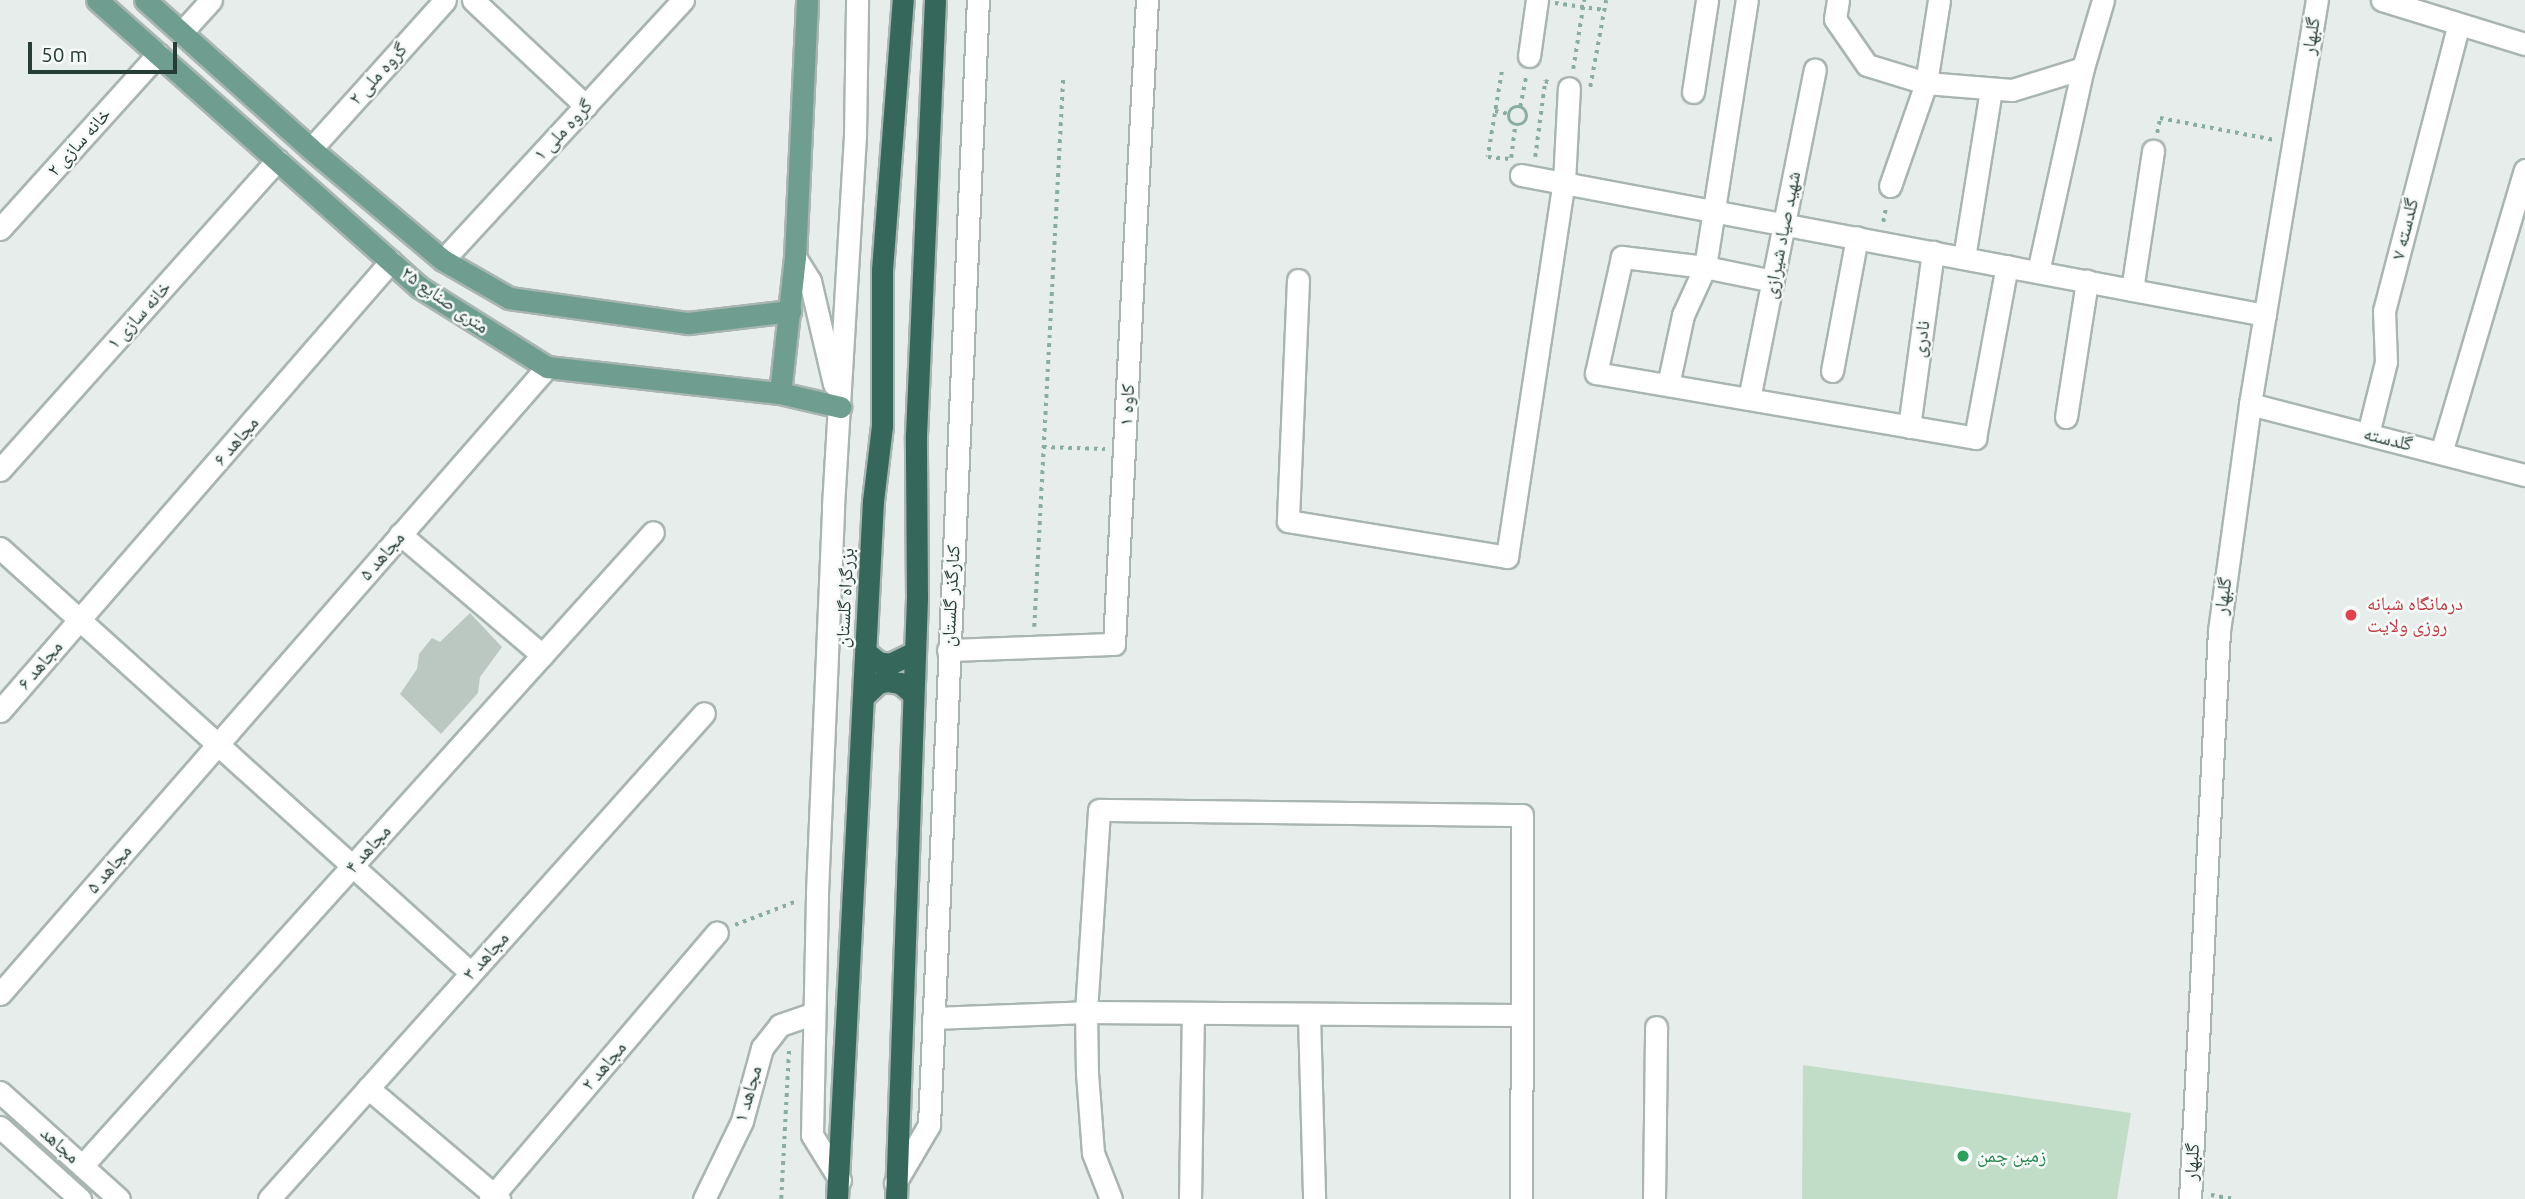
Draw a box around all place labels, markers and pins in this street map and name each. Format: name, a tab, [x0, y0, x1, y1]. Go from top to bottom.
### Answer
place label: درمانگاه شبانه روزی ولایت	[2367, 593, 2463, 637]
marker: درمانگاه شبانه روزی ولایت	[2341, 605, 2361, 625]
place label: زمین چمن	[1977, 1145, 2046, 1167]
marker: زمین چمن	[1955, 1148, 1971, 1164]

